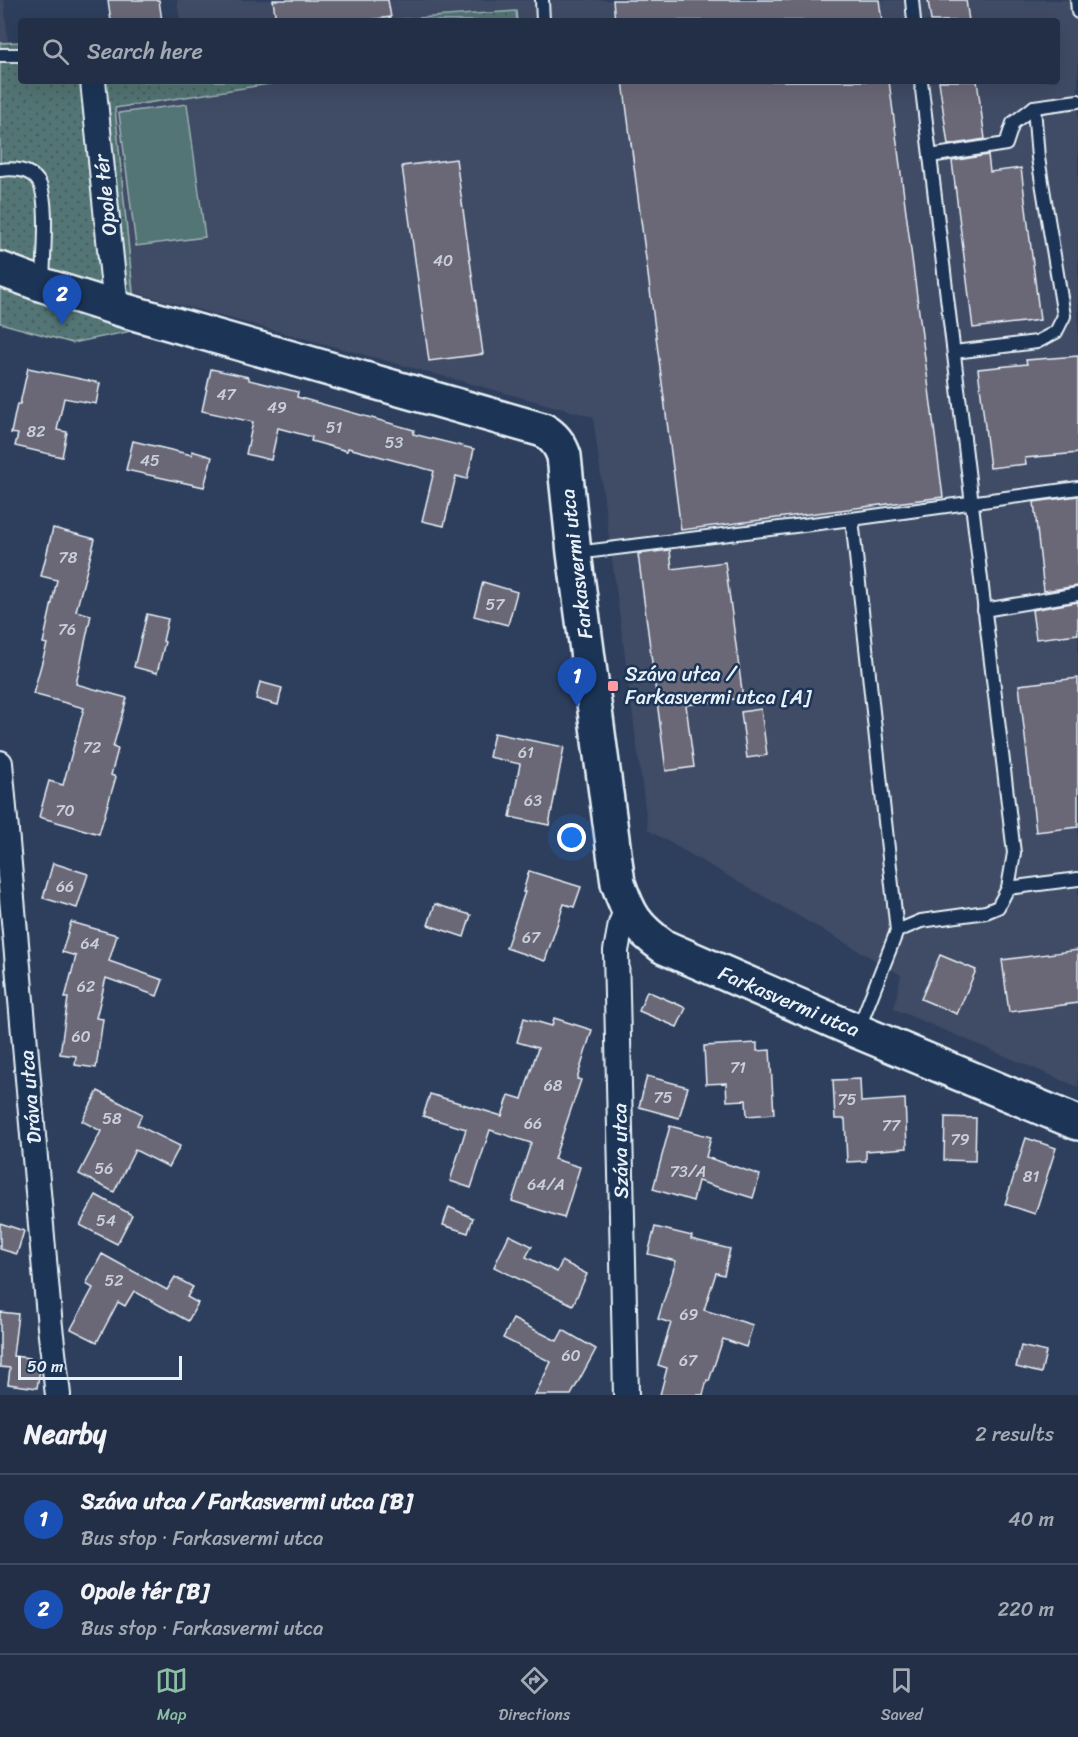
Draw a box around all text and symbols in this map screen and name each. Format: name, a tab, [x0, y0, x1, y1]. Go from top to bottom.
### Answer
search box	[18, 18, 1060, 84]
text: Search here	[87, 32, 203, 71]
icon: search	[39, 35, 72, 68]
street label: Opole tér	[84, 151, 127, 237]
house number: 40	[433, 246, 453, 275]
pin: 2	[42, 276, 82, 325]
house number: 47	[216, 380, 236, 409]
house number: 49	[267, 393, 287, 422]
house number: 51	[326, 413, 342, 442]
house number: 82	[27, 417, 45, 446]
house number: 53	[385, 428, 403, 457]
house number: 45	[140, 446, 160, 475]
street label: Farkasvermi utca	[550, 487, 603, 641]
house number: 78	[59, 543, 78, 572]
house number: 57	[486, 590, 505, 619]
house number: 76	[58, 615, 76, 644]
place label: Száva utca / Farkasvermi utca [A]	[625, 657, 812, 715]
pin: 1	[558, 658, 596, 707]
marker: Száva utca / Farkasvermi utca [A]	[606, 679, 620, 693]
house number: 72	[83, 733, 101, 762]
house number: 61	[518, 738, 534, 767]
house number: 63	[524, 786, 542, 815]
house number: 70	[55, 796, 75, 825]
your location	[557, 823, 586, 852]
house number: 66	[56, 872, 74, 901]
house number: 67	[522, 923, 541, 952]
house number: 64	[80, 929, 100, 958]
street label: Farkasvermi utca	[713, 956, 865, 1047]
house number: 62	[77, 972, 95, 1001]
house number: 60	[71, 1022, 91, 1051]
street label: Dráva utca	[9, 1049, 52, 1145]
house number: 71	[730, 1053, 746, 1082]
house number: 68	[544, 1071, 563, 1100]
house number: 75	[654, 1083, 673, 1112]
house number: 75	[838, 1085, 857, 1114]
street label: Száva utca	[602, 1103, 639, 1199]
house number: 58	[102, 1104, 122, 1133]
house number: 66	[524, 1109, 542, 1138]
house number: 77	[882, 1111, 901, 1140]
house number: 79	[951, 1125, 970, 1154]
house number: 56	[95, 1154, 113, 1183]
house number: 73/A	[670, 1157, 706, 1186]
house number: 81	[1023, 1162, 1039, 1191]
house number: 64/A	[527, 1170, 565, 1199]
house number: 54	[96, 1206, 116, 1235]
house number: 52	[104, 1266, 124, 1295]
house number: 69	[680, 1300, 699, 1329]
house number: 60	[561, 1341, 581, 1370]
house number: 67	[679, 1346, 698, 1375]
text: 50 m	[27, 1352, 63, 1381]
scale bar	[18, 1353, 182, 1380]
text: Nearby	[24, 1411, 106, 1457]
text: 2 results	[975, 1417, 1054, 1452]
text: Száva utca / Farkasvermi utca [B]	[81, 1482, 413, 1521]
text: 1	[39, 1502, 48, 1537]
text: 40 m	[1008, 1502, 1054, 1537]
text: Bus stop · Farkasvermi utca	[81, 1521, 323, 1556]
text: Opole tér [B]	[81, 1572, 210, 1611]
text: 2	[38, 1592, 49, 1627]
text: 220 m	[998, 1592, 1054, 1627]
text: Bus stop · Farkasvermi utca	[81, 1611, 323, 1646]
tab: Map	[155, 1664, 188, 1729]
tab: Directions	[499, 1664, 570, 1729]
tab: Saved	[881, 1664, 923, 1729]

